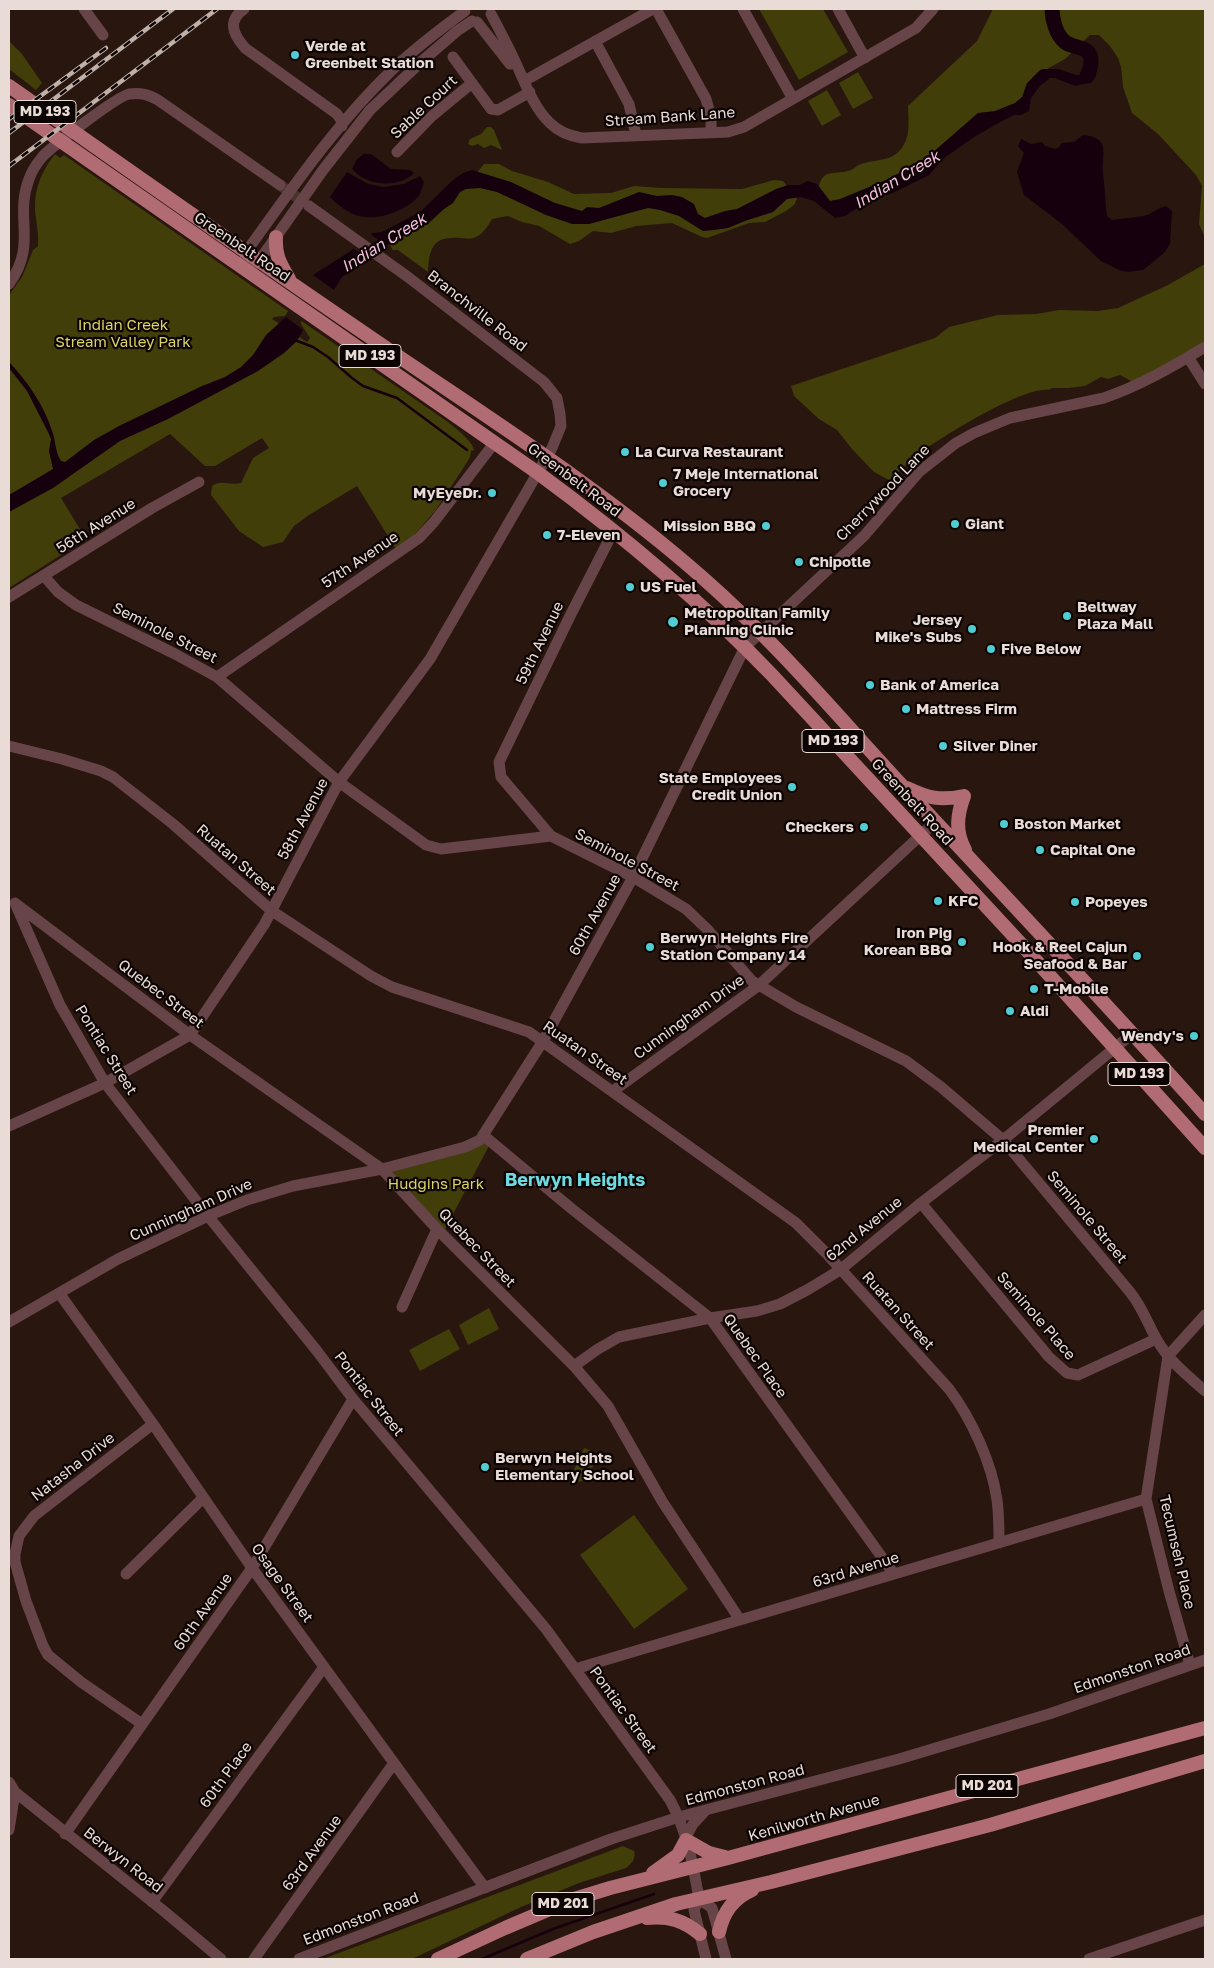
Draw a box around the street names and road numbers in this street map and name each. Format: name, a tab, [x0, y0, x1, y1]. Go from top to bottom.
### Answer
street label: Sable Court	[387, 71, 461, 143]
road number: MD 193	[14, 100, 76, 124]
street label: Stream Bank Lane	[604, 103, 736, 131]
street label: Greenbelt Road	[191, 208, 293, 286]
street label: Branchville Road	[424, 266, 530, 356]
road number: MD 193	[339, 344, 401, 368]
street label: Greenbelt Road	[524, 439, 624, 521]
street label: Cherrywood Lane	[832, 441, 934, 545]
street label: 56th Avenue	[53, 495, 139, 557]
street label: 57th Avenue	[318, 528, 402, 592]
street label: Seminole Street	[110, 599, 220, 667]
street label: 59th Avenue	[512, 599, 568, 687]
road number: MD 193	[802, 729, 864, 752]
street label: Greenbelt Road	[867, 755, 957, 849]
street label: 58th Avenue	[274, 775, 332, 863]
street label: Ruatan Street	[193, 821, 279, 899]
street label: Seminole Street	[572, 825, 682, 895]
street label: 60th Avenue	[565, 871, 625, 959]
street label: Quebec Street	[114, 956, 208, 1032]
street label: Cunningham Drive	[630, 971, 748, 1063]
street label: Pontiac Street	[71, 1002, 141, 1098]
street label: Ruatan Street	[539, 1017, 631, 1089]
road number: MD 193	[1108, 1062, 1170, 1086]
street label: Seminole Street	[1043, 1167, 1131, 1267]
street label: Cunningham Drive	[127, 1175, 255, 1245]
street label: 62nd Avenue	[822, 1193, 906, 1265]
street label: Quebec Street	[435, 1205, 519, 1291]
street label: Ruatan Street	[858, 1268, 938, 1354]
street label: Seminole Place	[993, 1268, 1079, 1364]
street label: Quebec Place	[719, 1310, 791, 1402]
street label: Pontiac Street	[330, 1348, 408, 1440]
street label: Natasha Drive	[28, 1429, 118, 1505]
street label: Tecumseh Place	[1155, 1493, 1199, 1611]
street label: Osage Street	[247, 1540, 317, 1626]
street label: 63rd Avenue	[811, 1548, 901, 1592]
street label: 60th Avenue	[170, 1570, 236, 1654]
street label: Edmonston Road	[1071, 1641, 1193, 1697]
street label: Pontiac Street	[586, 1663, 660, 1757]
street label: 60th Place	[196, 1738, 256, 1812]
street label: Edmonston Road	[684, 1760, 806, 1810]
road number: MD 201	[956, 1774, 1018, 1798]
street label: Kenilworth Avenue	[746, 1791, 882, 1845]
street label: 63rd Avenue	[278, 1812, 346, 1894]
street label: Berwyn Road	[80, 1824, 166, 1896]
street label: Edmonston Road	[301, 1889, 421, 1949]
road number: MD 201	[532, 1892, 594, 1916]

